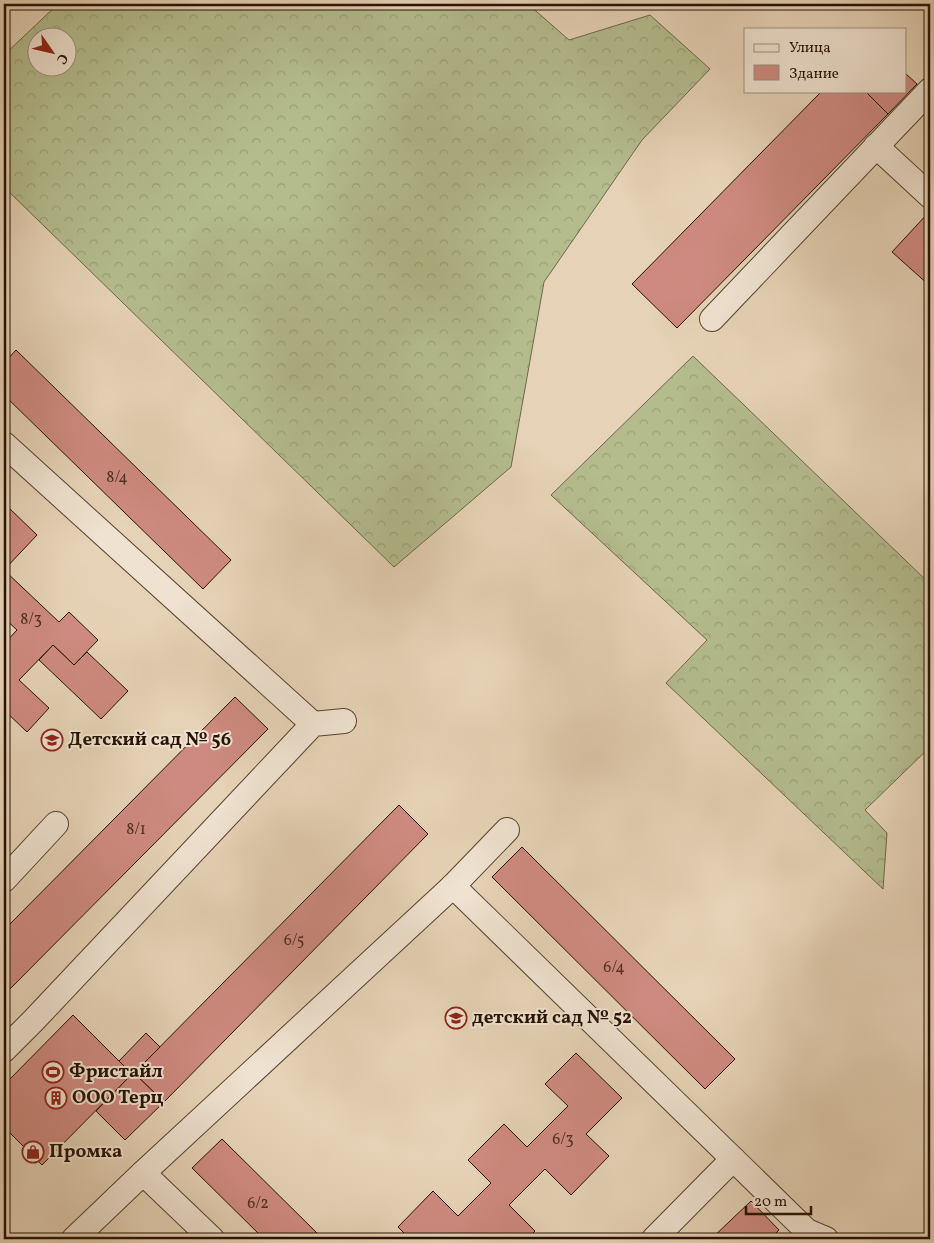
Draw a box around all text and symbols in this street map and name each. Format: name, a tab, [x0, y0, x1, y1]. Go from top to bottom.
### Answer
north arrow	[28, 28, 78, 78]
legend	[744, 28, 906, 92]
text: Улица	[789, 38, 831, 59]
text: С	[51, 49, 72, 67]
text: Здание	[789, 64, 839, 85]
house number: 8/4	[106, 467, 128, 489]
house number: 8/3	[20, 609, 42, 631]
place label: Детский сад № 56	[68, 727, 231, 753]
school or university icon: Детский сад № 56	[40, 728, 64, 752]
house number: 8/1	[126, 819, 146, 841]
house number: 6/5	[284, 930, 304, 952]
house number: 6/4	[603, 957, 625, 979]
place label: детский сад № 52	[472, 1005, 632, 1031]
school or university icon: детский сад № 52	[444, 1006, 468, 1030]
place label: Фристайл	[69, 1059, 163, 1085]
sports icon: Фристайл	[41, 1060, 65, 1084]
place label: ООО Терц	[72, 1085, 164, 1111]
building icon: ООО Терц	[44, 1086, 68, 1110]
house number: 6/3	[552, 1129, 574, 1151]
place label: Промка	[49, 1139, 122, 1165]
shop icon: Промка	[21, 1140, 45, 1164]
scale bar	[746, 1183, 812, 1215]
text: 20 m	[754, 1192, 787, 1213]
house number: 6/2	[247, 1193, 269, 1215]

